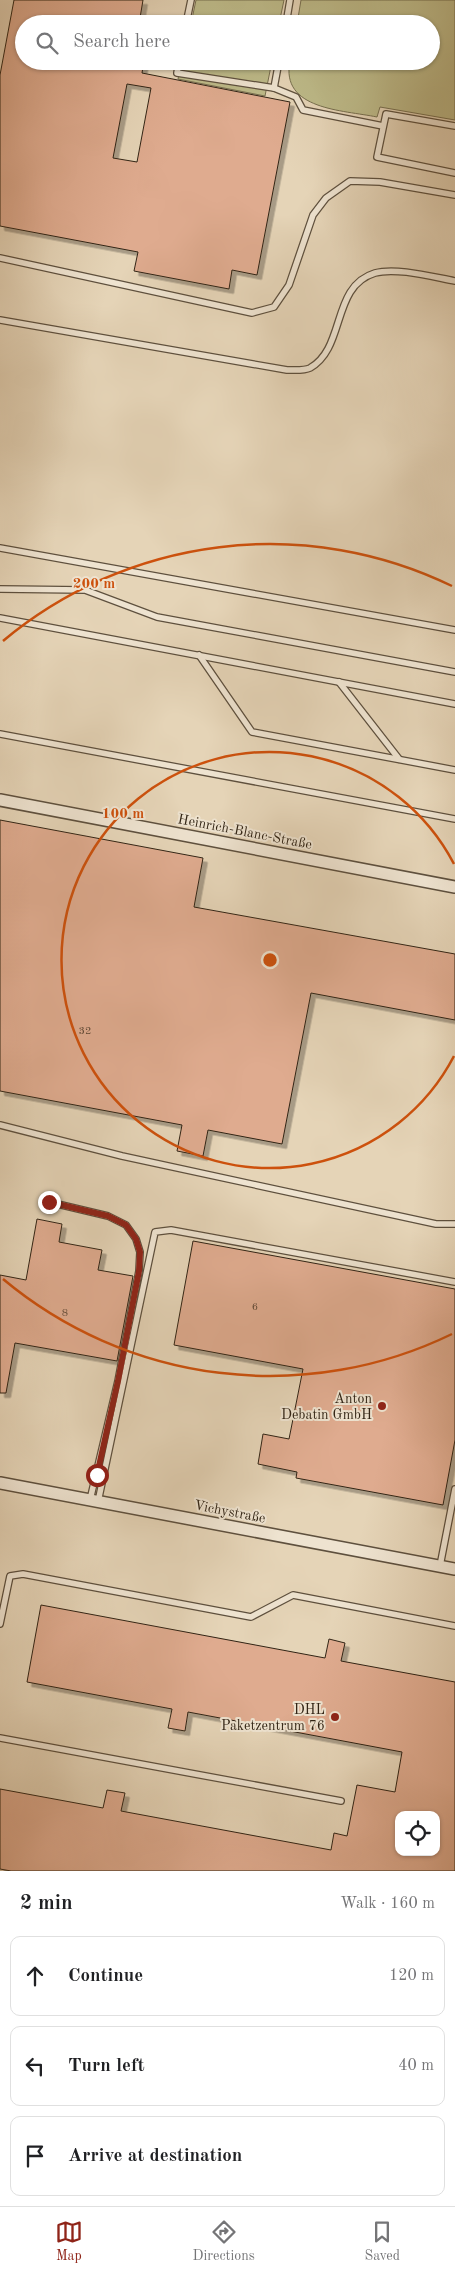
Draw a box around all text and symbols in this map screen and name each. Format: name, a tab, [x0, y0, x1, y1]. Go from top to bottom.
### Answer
search box	[15, 15, 440, 70]
icon: search	[33, 29, 61, 57]
text: Search here	[73, 33, 170, 52]
text: 200 m	[73, 577, 115, 592]
text: 100 m	[102, 807, 144, 822]
street label: Heinrich-Blanc-Straße	[176, 812, 313, 852]
centre of rings	[261, 951, 279, 969]
house number: 32	[79, 1026, 91, 1037]
route end	[38, 1191, 61, 1214]
house number: 6	[252, 1302, 258, 1313]
house number: 8	[62, 1308, 68, 1319]
place label: Anton Debatin GmbH	[281, 1392, 372, 1422]
marker: Anton Debatin GmbH	[376, 1400, 388, 1412]
route start	[86, 1464, 109, 1487]
street label: Vichystraße	[193, 1498, 267, 1526]
place label: DHL Paketzentrum 76	[221, 1703, 325, 1733]
marker: DHL Paketzentrum 76	[329, 1711, 341, 1723]
map controls	[395, 1811, 440, 1856]
button: locate	[395, 1811, 440, 1856]
text: 2 min	[20, 1893, 73, 1914]
text: Walk · 160 m	[340, 1896, 435, 1912]
icon: ahead	[21, 1962, 49, 1990]
text: Continue	[68, 1967, 143, 1986]
text: 120 m	[389, 1968, 434, 1984]
icon: left	[21, 2052, 49, 2080]
text: Turn left	[68, 2057, 145, 2076]
text: 40 m	[398, 2058, 434, 2074]
icon: arrive	[21, 2142, 49, 2170]
text: Arrive at destination	[68, 2147, 242, 2166]
tab: Map	[55, 2218, 83, 2265]
tab: Directions	[193, 2218, 255, 2265]
tab: Saved	[364, 2218, 400, 2265]

